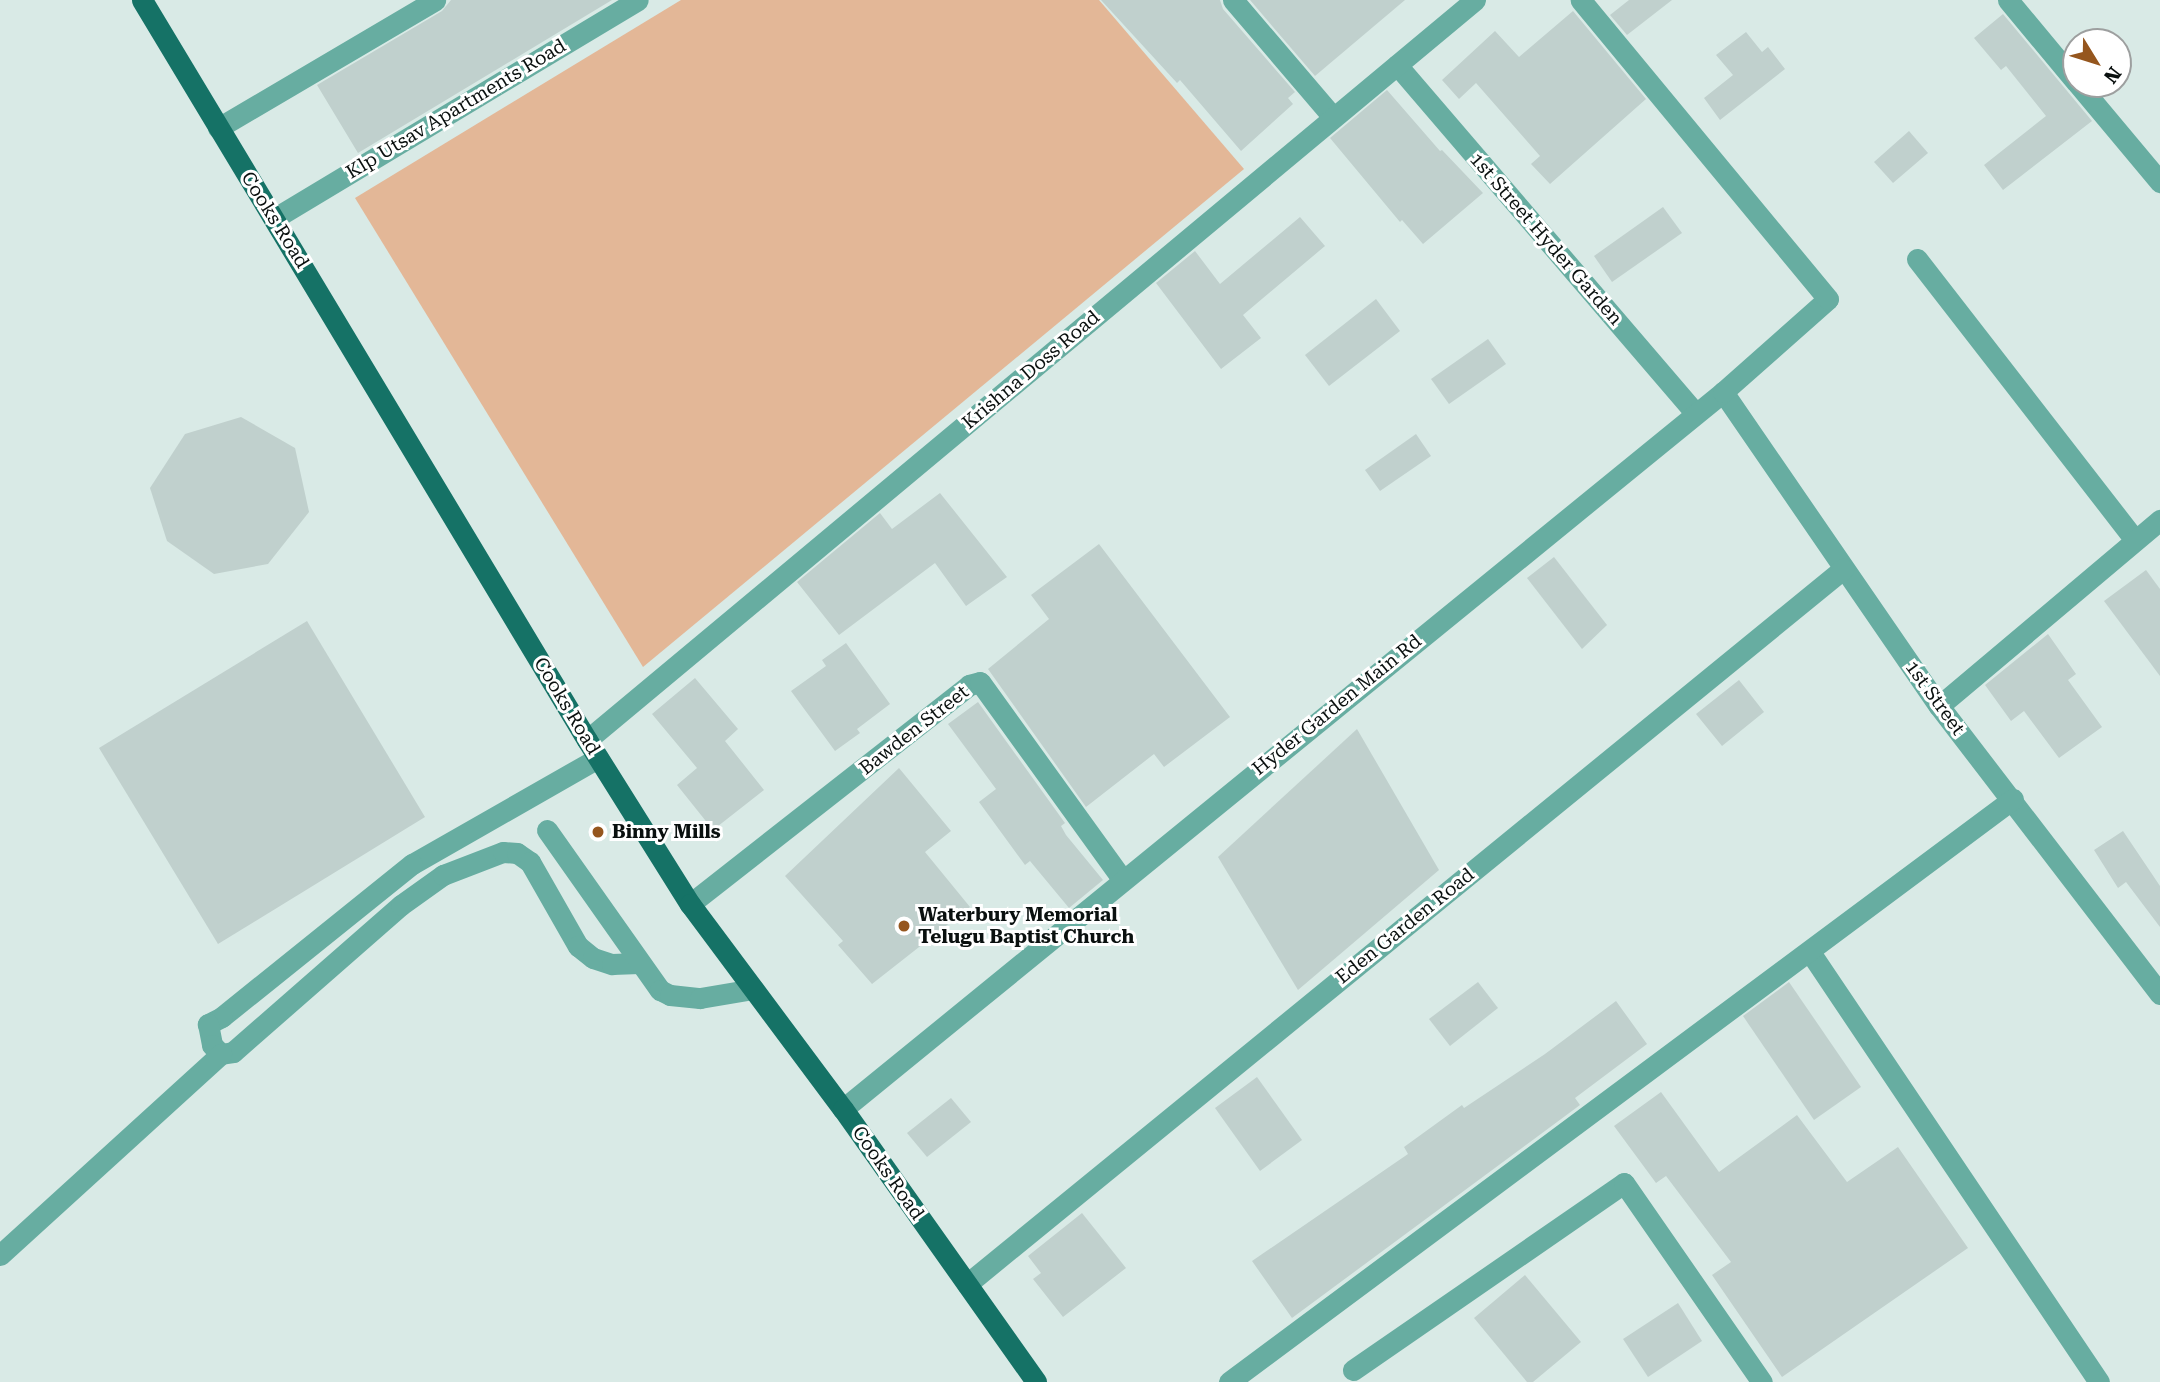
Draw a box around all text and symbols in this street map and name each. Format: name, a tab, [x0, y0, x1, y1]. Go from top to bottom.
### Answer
north arrow	[2062, 28, 2132, 98]
street label: Klp Utsav Apartments Road	[342, 34, 570, 184]
text: N	[2099, 62, 2126, 88]
street label: 1st Street Hyder Garden	[1465, 148, 1627, 330]
street label: Cooks Road	[236, 168, 314, 272]
street label: Krishna Doss Road	[958, 306, 1104, 434]
street label: Hyder Garden Main Rd	[1248, 630, 1426, 780]
street label: Cooks Road	[529, 653, 605, 759]
street label: 1st Street	[1900, 656, 1970, 740]
street label: Bawden Street	[855, 680, 973, 780]
place label: Binny Mills	[612, 821, 721, 843]
marker: Binny Mills	[590, 824, 606, 840]
street label: Eden Garden Road	[1331, 863, 1479, 989]
place label: Waterbury Memorial Telugu Baptist Church	[918, 904, 1134, 948]
marker: Waterbury Memorial Telugu Baptist Church	[896, 918, 912, 934]
street label: Cooks Road	[847, 1122, 929, 1224]

